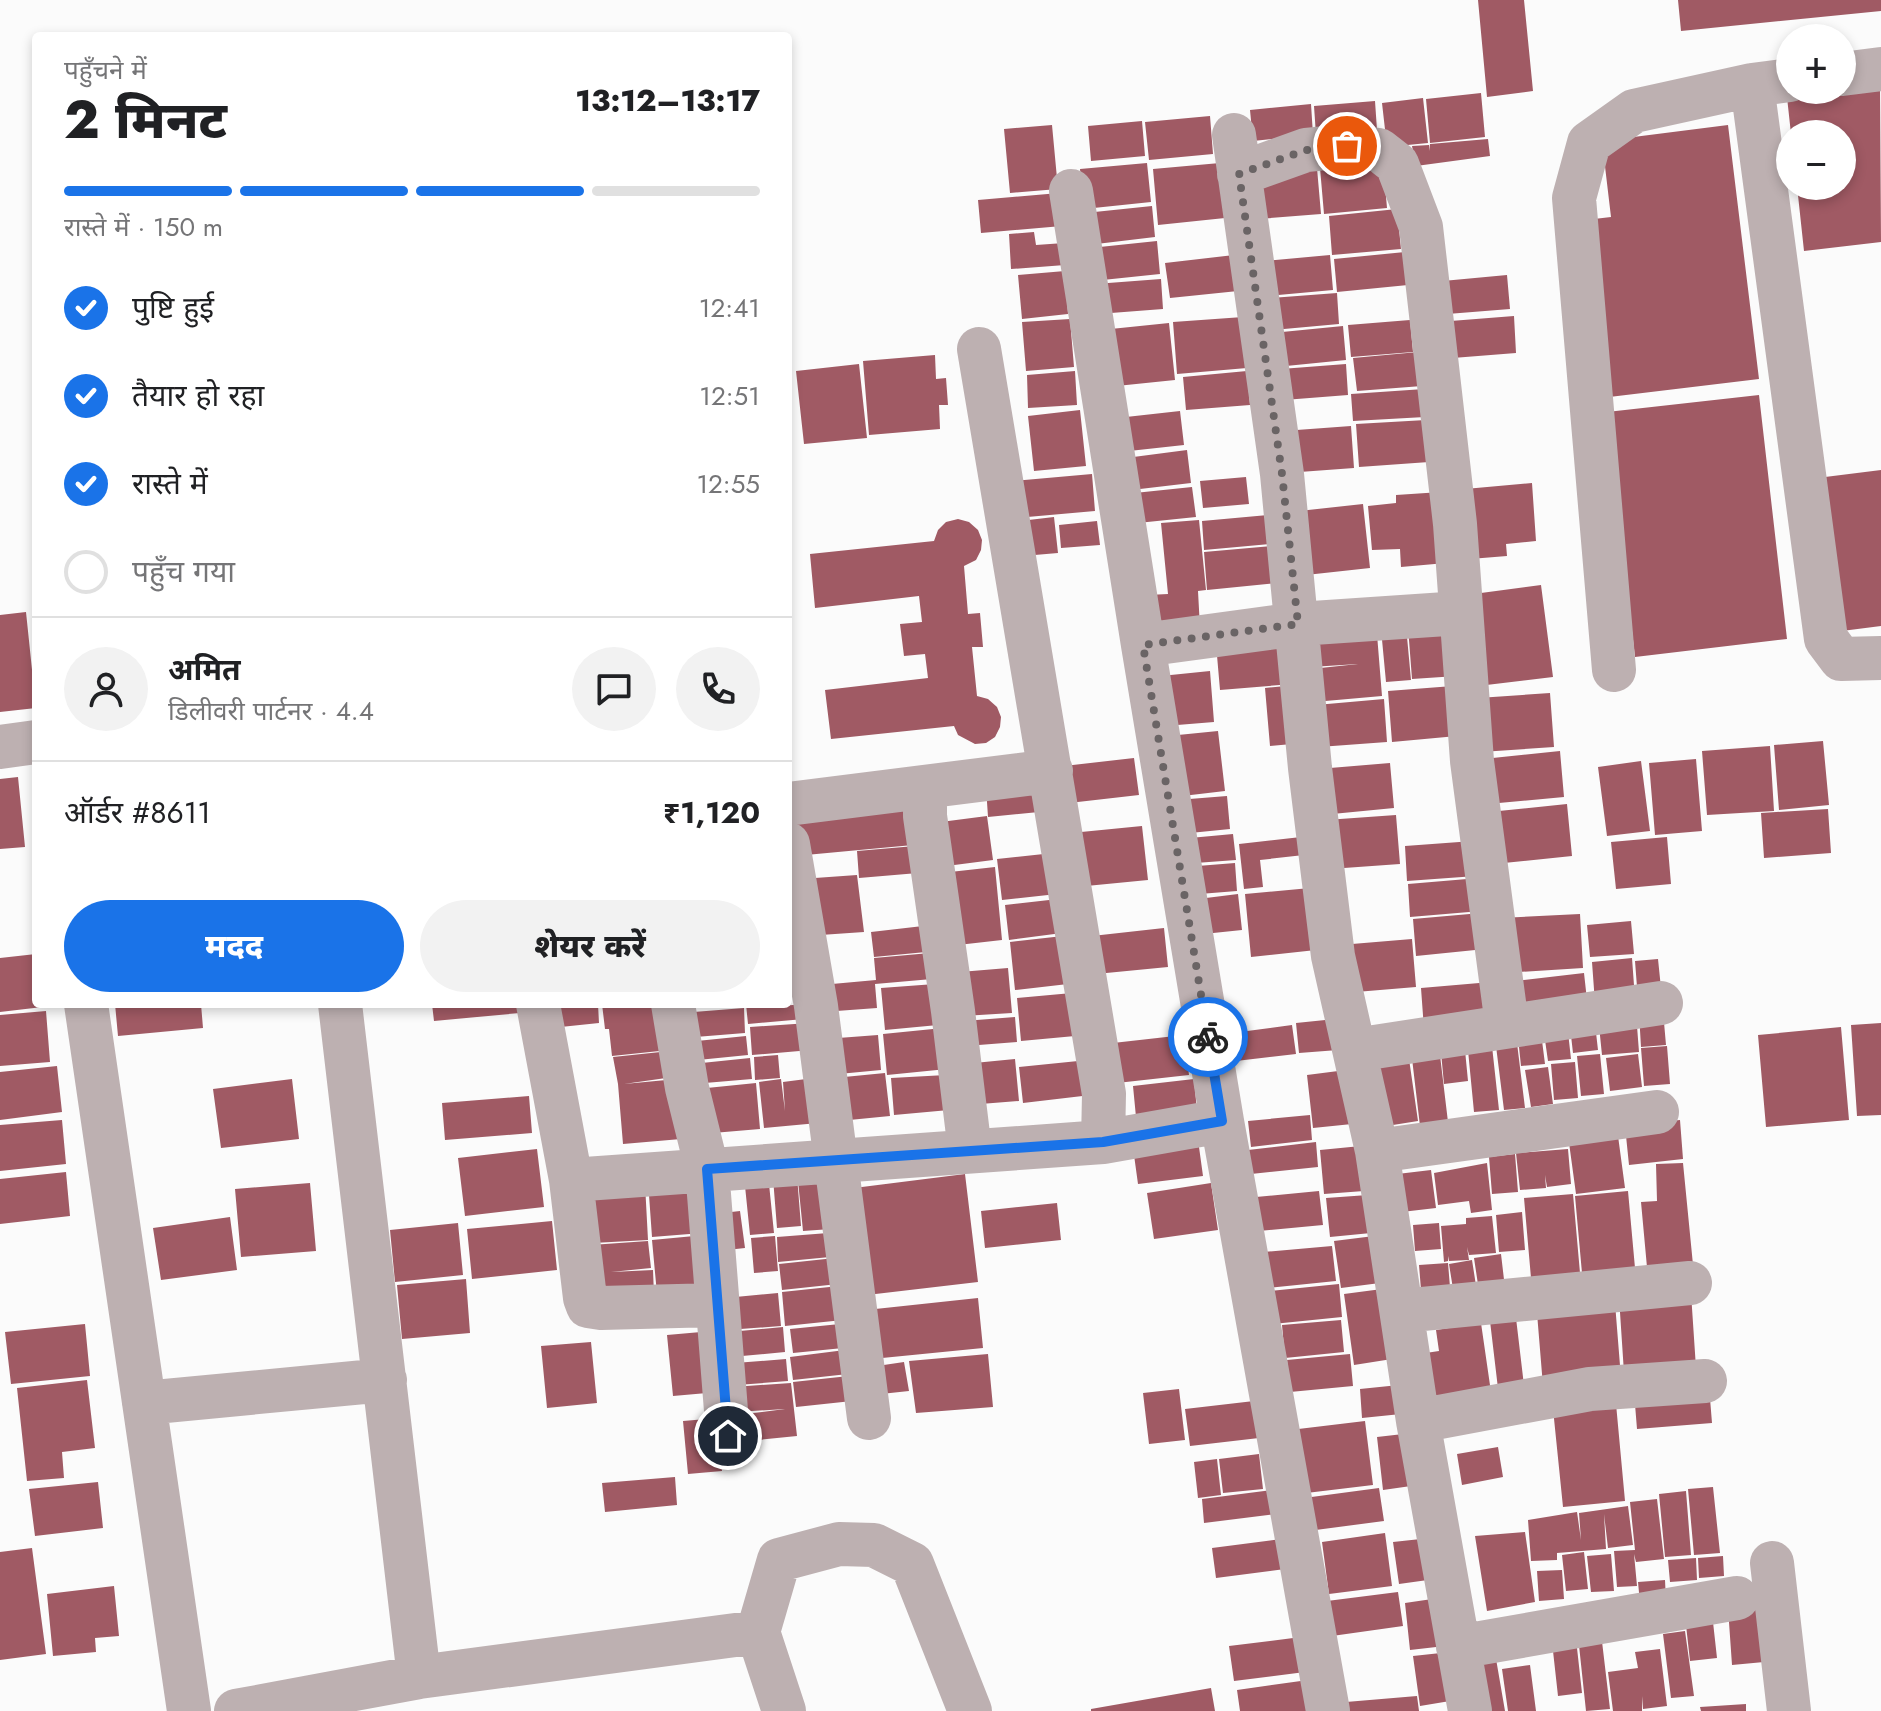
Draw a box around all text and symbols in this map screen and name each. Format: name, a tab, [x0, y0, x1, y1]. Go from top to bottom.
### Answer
map controls	[1776, 24, 1856, 200]
button: +	[1776, 24, 1856, 104]
text: पहुँचने में	[64, 51, 147, 89]
text: 13:12–13:17	[575, 79, 760, 122]
text: 2 मिनट	[64, 82, 227, 158]
pin	[1313, 112, 1381, 180]
button: −	[1776, 120, 1856, 200]
icon: bag	[1325, 124, 1369, 168]
text: रास्ते में · 150 m	[64, 208, 223, 246]
icon: check	[64, 286, 108, 330]
text: पुष्टि हुई	[132, 286, 214, 329]
text: 12:41	[699, 289, 760, 327]
icon: check	[64, 374, 108, 418]
text: तैयार हो रहा	[132, 374, 264, 417]
text: 12:51	[699, 377, 760, 415]
icon: check	[64, 462, 108, 506]
text: रास्ते में	[132, 462, 208, 505]
text: 12:55	[696, 465, 760, 503]
text: पहुँच गया	[132, 550, 235, 593]
button: person	[64, 647, 148, 731]
button: chat	[572, 647, 656, 731]
button: phone	[676, 647, 760, 731]
text: अमित	[168, 648, 241, 691]
text: डिलीवरी पार्टनर · 4.4	[168, 692, 374, 730]
text: ऑर्डर #8611	[64, 791, 211, 834]
text: ₹1,120	[663, 791, 760, 834]
button: मदद	[64, 900, 404, 992]
button: शेयर करें	[420, 900, 760, 992]
courier	[1168, 997, 1248, 1077]
icon: bike	[1186, 1015, 1230, 1059]
pin	[694, 1402, 762, 1470]
icon: home	[706, 1414, 750, 1458]

